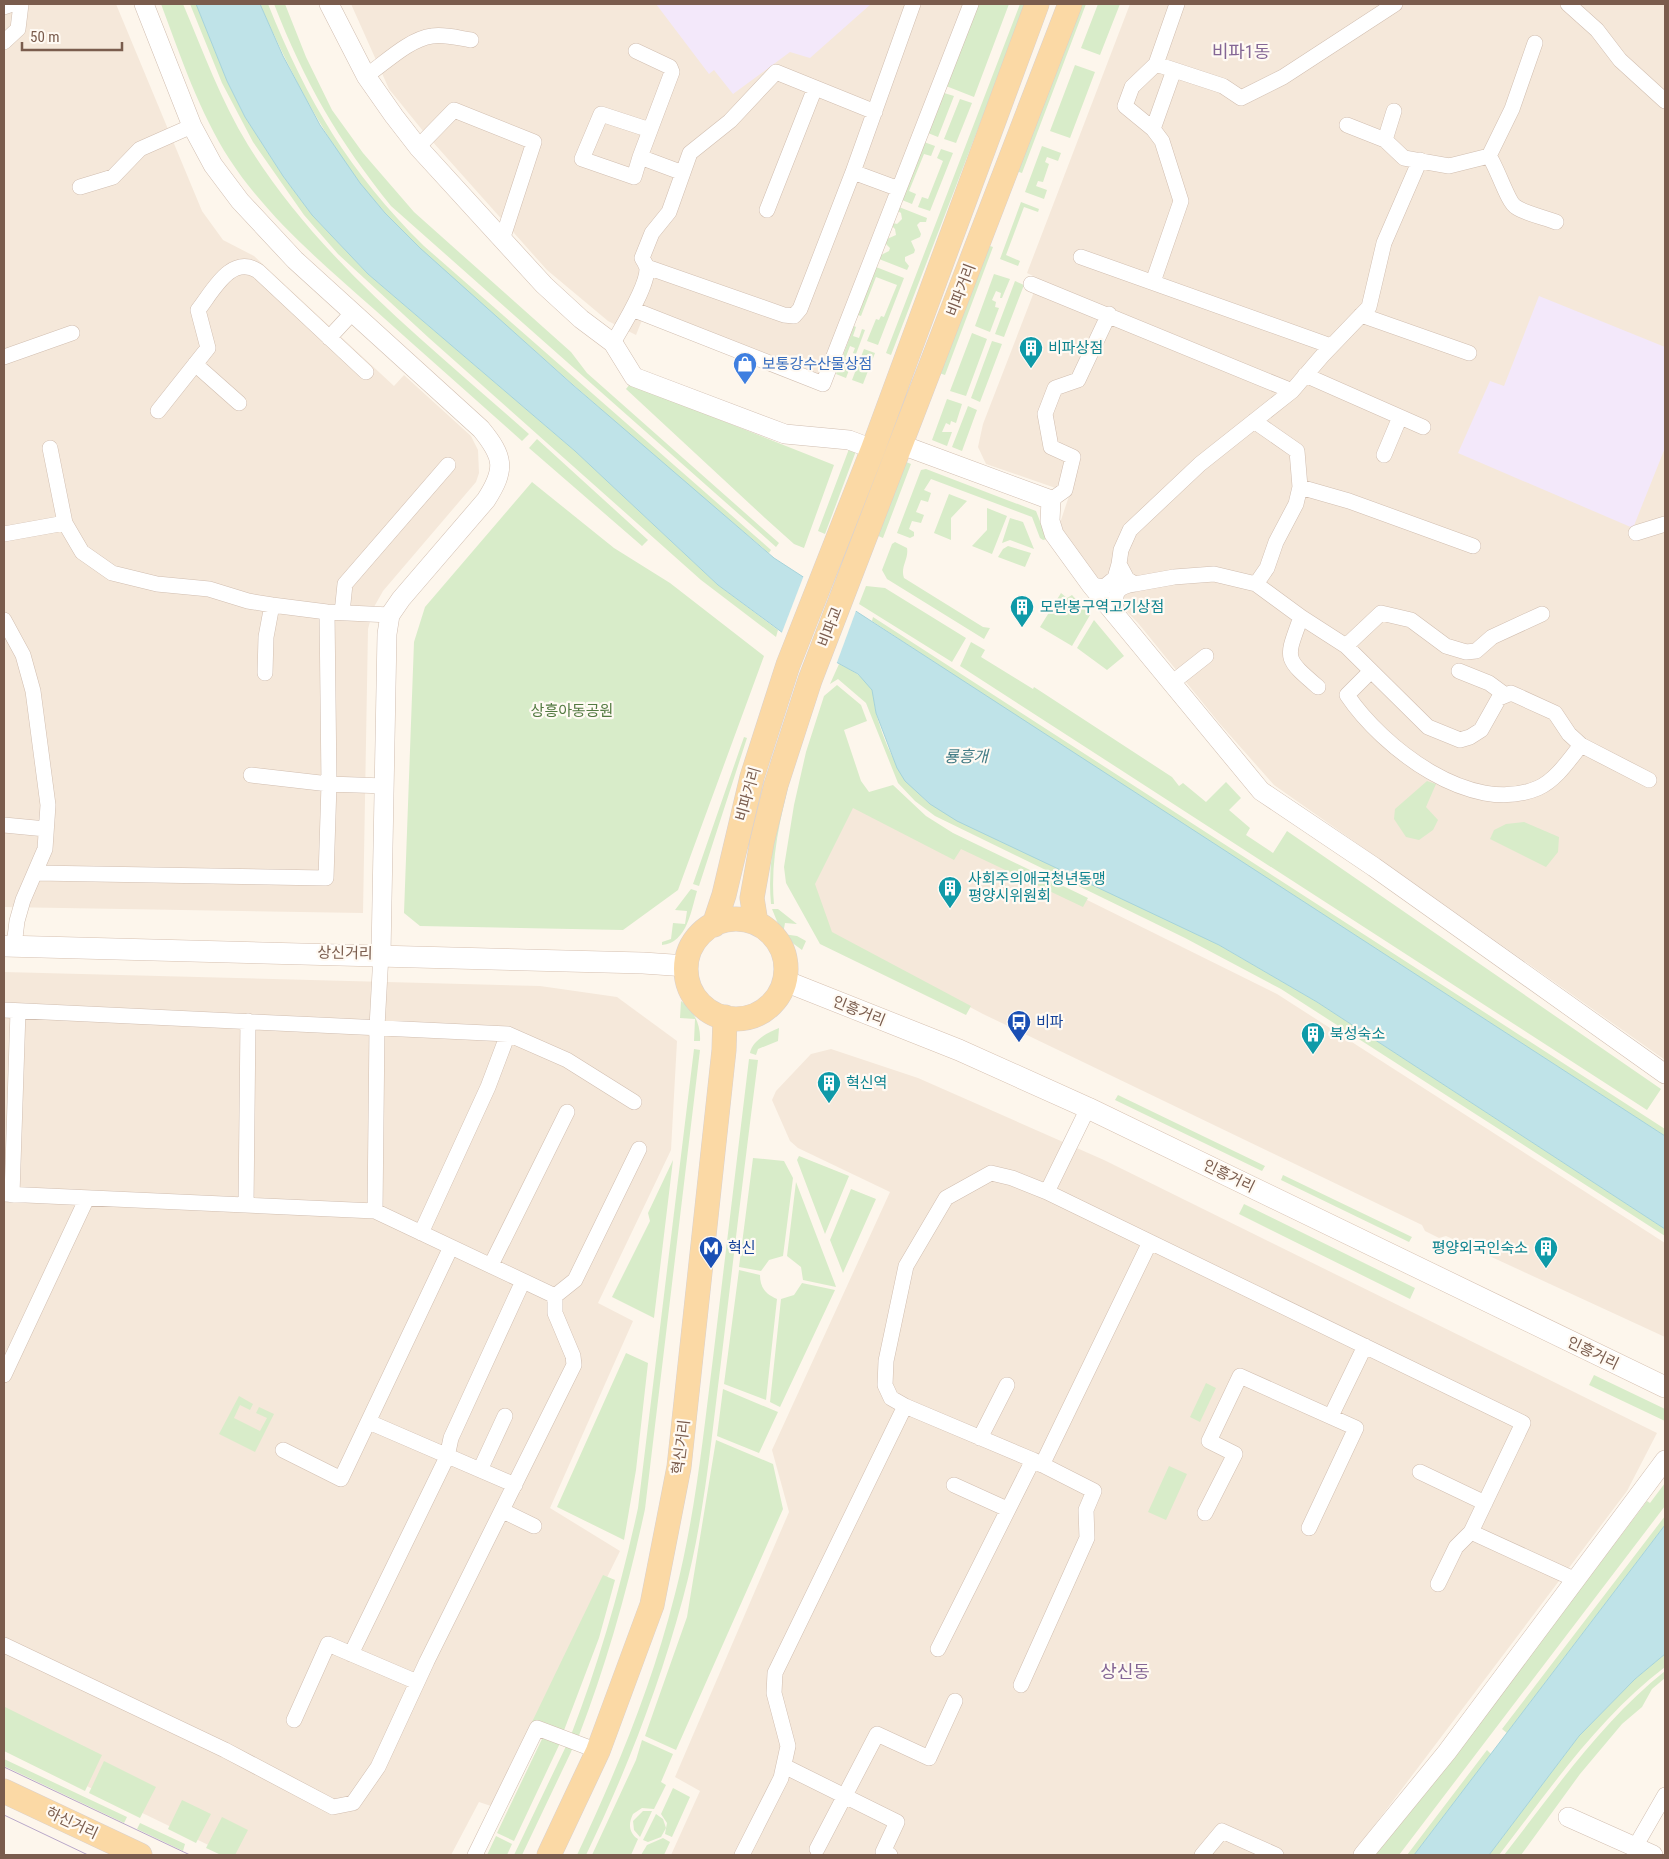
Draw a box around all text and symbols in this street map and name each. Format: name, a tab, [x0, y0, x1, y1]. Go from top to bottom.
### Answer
scale bar	[22, 20, 122, 52]
text: 50 m	[30, 28, 60, 46]
district label: 비파1동	[1212, 41, 1270, 62]
street label: 비파거리	[943, 261, 979, 319]
building icon: 비파상점	[1018, 335, 1044, 369]
place label: 비파상점	[1048, 339, 1103, 357]
shop icon: 보통강수산물상점	[732, 351, 758, 385]
place label: 보통강수산물상점	[762, 355, 872, 373]
building icon: 모란봉구역고기상점	[1009, 594, 1035, 628]
place label: 모란봉구역고기상점	[1040, 598, 1164, 616]
street label: 비파교	[814, 604, 846, 650]
park label: 상흥아동공원	[531, 702, 613, 720]
water label: 룡흥개	[944, 747, 990, 766]
street label: 비파거리	[732, 765, 764, 823]
place label: 사회주의애국청년동맹 평양시위원회	[968, 870, 1106, 905]
building icon: 사회주의애국청년동맹 평양시위원회	[937, 875, 963, 909]
street label: 상신거리	[317, 944, 373, 962]
street label: 인흥거리	[830, 992, 888, 1030]
bus stop icon: 비파	[1006, 1009, 1032, 1043]
place label: 비파	[1036, 1013, 1064, 1031]
building icon: 북성숙소	[1300, 1021, 1326, 1055]
place label: 북성숙소	[1330, 1025, 1385, 1043]
building icon: 혁신역	[816, 1070, 842, 1104]
place label: 혁신역	[846, 1074, 887, 1092]
street label: 인흥거리	[1200, 1156, 1258, 1196]
metro station icon: 혁신	[698, 1235, 724, 1269]
building icon: 평양외국인숙소	[1533, 1235, 1559, 1269]
place label: 혁신	[728, 1239, 756, 1257]
place label: 평양외국인숙소	[1431, 1239, 1528, 1257]
street label: 인흥거리	[1564, 1333, 1622, 1373]
street label: 혁신거리	[669, 1419, 693, 1475]
district label: 상신동	[1100, 1661, 1150, 1682]
street label: 하신거리	[43, 1803, 101, 1843]

